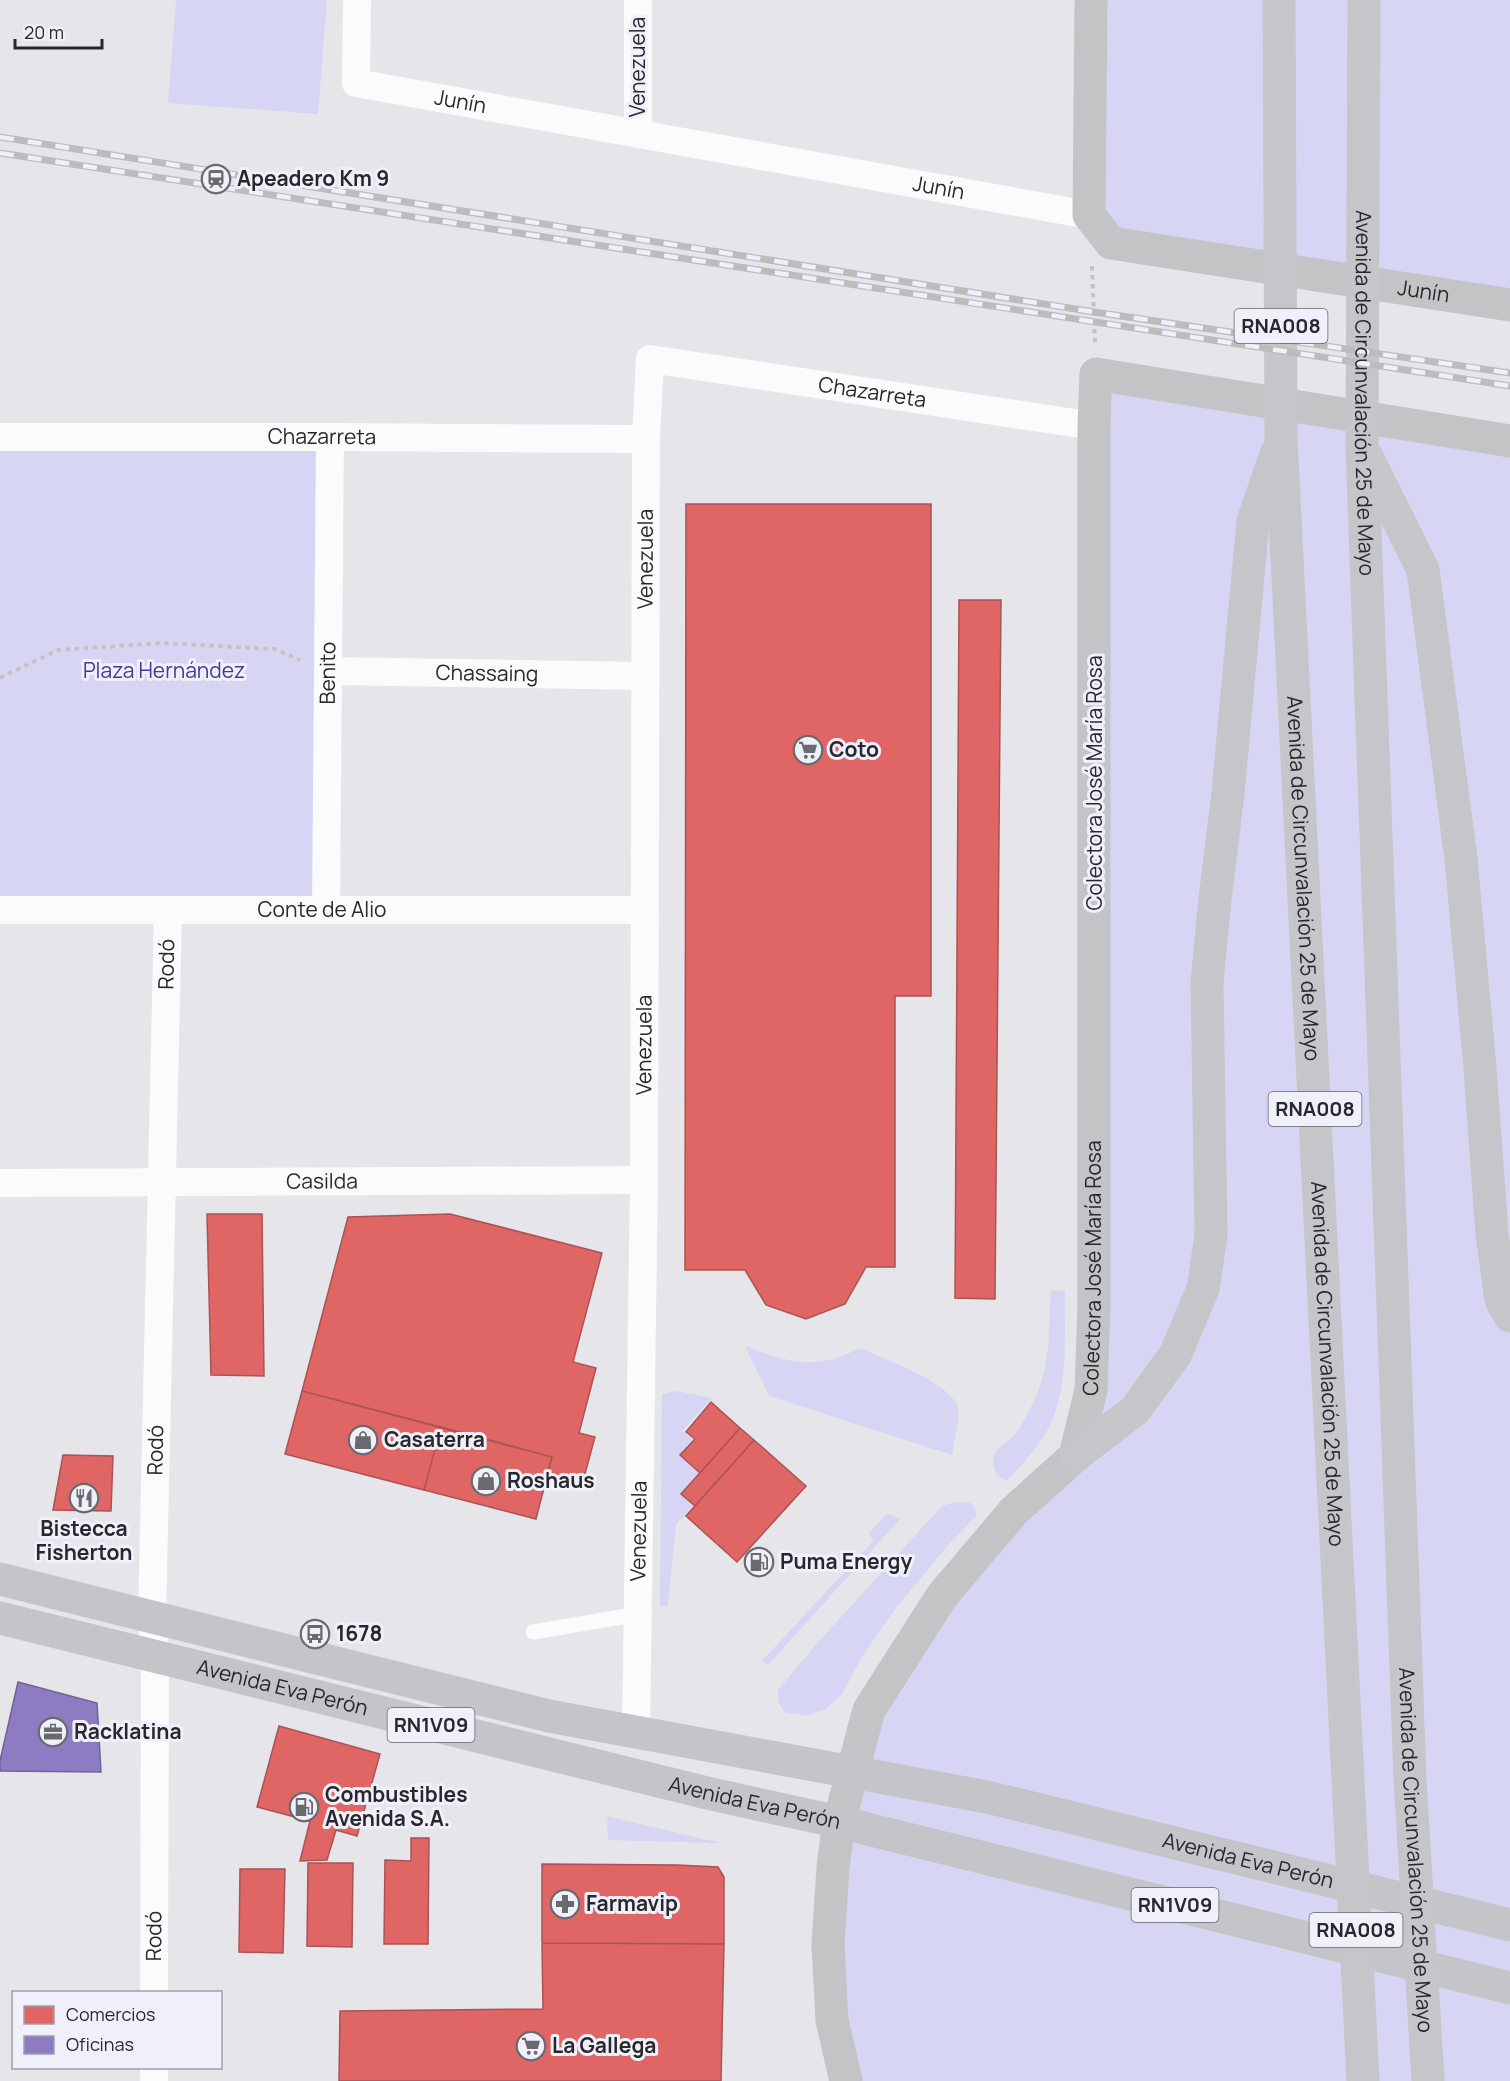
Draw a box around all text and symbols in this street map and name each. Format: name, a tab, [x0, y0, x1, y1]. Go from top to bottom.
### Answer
scale bar	[15, 12, 102, 50]
street label: Venezuela	[623, 17, 651, 117]
text: 20 m	[24, 20, 64, 44]
street label: Junín	[432, 82, 489, 119]
station icon: Apeadero Km 9	[200, 163, 232, 195]
place label: Apeadero Km 9	[237, 164, 389, 192]
street label: Junín	[911, 169, 967, 205]
street label: Avenida de Circunvalación 25 de Mayo	[1349, 210, 1382, 576]
street label: Junín	[1396, 273, 1452, 308]
road number: RNA008	[1234, 309, 1328, 343]
street label: Chazarreta	[817, 370, 928, 414]
street label: Chazarreta	[268, 422, 376, 450]
street label: Venezuela	[631, 509, 659, 609]
street label: Benito	[313, 642, 341, 704]
street label: Colectora José María Rosa	[1080, 655, 1108, 911]
park label: Plaza Hernández	[83, 656, 245, 684]
street label: Chassaing	[435, 658, 539, 687]
street label: Avenida de Circunvalación 25 de Mayo	[1281, 695, 1327, 1062]
supermarket icon: Coto	[792, 734, 824, 766]
place label: Coto	[829, 735, 879, 763]
street label: Conte de Alio	[258, 895, 386, 923]
street label: Rodó	[151, 939, 180, 990]
street label: Venezuela	[629, 995, 657, 1095]
road number: RNA008	[1268, 1092, 1362, 1126]
street label: Colectora José María Rosa	[1076, 1140, 1107, 1396]
street label: Casilda	[286, 1166, 358, 1195]
street label: Avenida de Circunvalación 25 de Mayo	[1305, 1180, 1351, 1547]
shop icon: Casaterra	[347, 1424, 379, 1456]
street label: Rodó	[140, 1425, 169, 1476]
place label: Casaterra	[384, 1425, 485, 1453]
shop icon: Roshaus	[470, 1465, 502, 1497]
place label: Roshaus	[507, 1466, 595, 1494]
street label: Venezuela	[623, 1481, 653, 1581]
restaurant icon: Bistecca Fisherton	[68, 1482, 100, 1514]
place label: Bistecca Fisherton	[35, 1514, 133, 1566]
fuel station icon: Puma Energy	[743, 1546, 775, 1578]
place label: Puma Energy	[780, 1547, 913, 1575]
bus stop icon: 1678	[299, 1618, 331, 1650]
place label: 1678	[336, 1619, 382, 1647]
street label: Avenida Eva Perón	[194, 1652, 371, 1722]
street label: Avenida de Circunvalación 25 de Mayo	[1393, 1667, 1440, 2033]
road number: RN1V09	[388, 1708, 474, 1742]
office icon: Racklatina	[37, 1716, 69, 1748]
place label: Racklatina	[74, 1717, 182, 1745]
street label: Avenida Eva Perón	[666, 1769, 843, 1835]
place label: Combustibles Avenida S.A.	[325, 1780, 468, 1832]
fuel station icon: Combustibles Avenida S.A.	[288, 1791, 320, 1823]
street label: Avenida Eva Perón	[1160, 1825, 1337, 1894]
pharmacy icon: Farmavip	[549, 1888, 581, 1920]
road number: RN1V09	[1132, 1888, 1218, 1922]
place label: Farmavip	[586, 1889, 678, 1917]
street label: Rodó	[139, 1911, 167, 1961]
road number: RNA008	[1310, 1913, 1402, 1947]
legend	[12, 1991, 222, 2069]
text: Comercios	[66, 2002, 155, 2026]
supermarket icon: La Gallega	[515, 2030, 547, 2062]
place label: La Gallega	[552, 2031, 656, 2059]
text: Oficinas	[66, 2032, 134, 2056]

